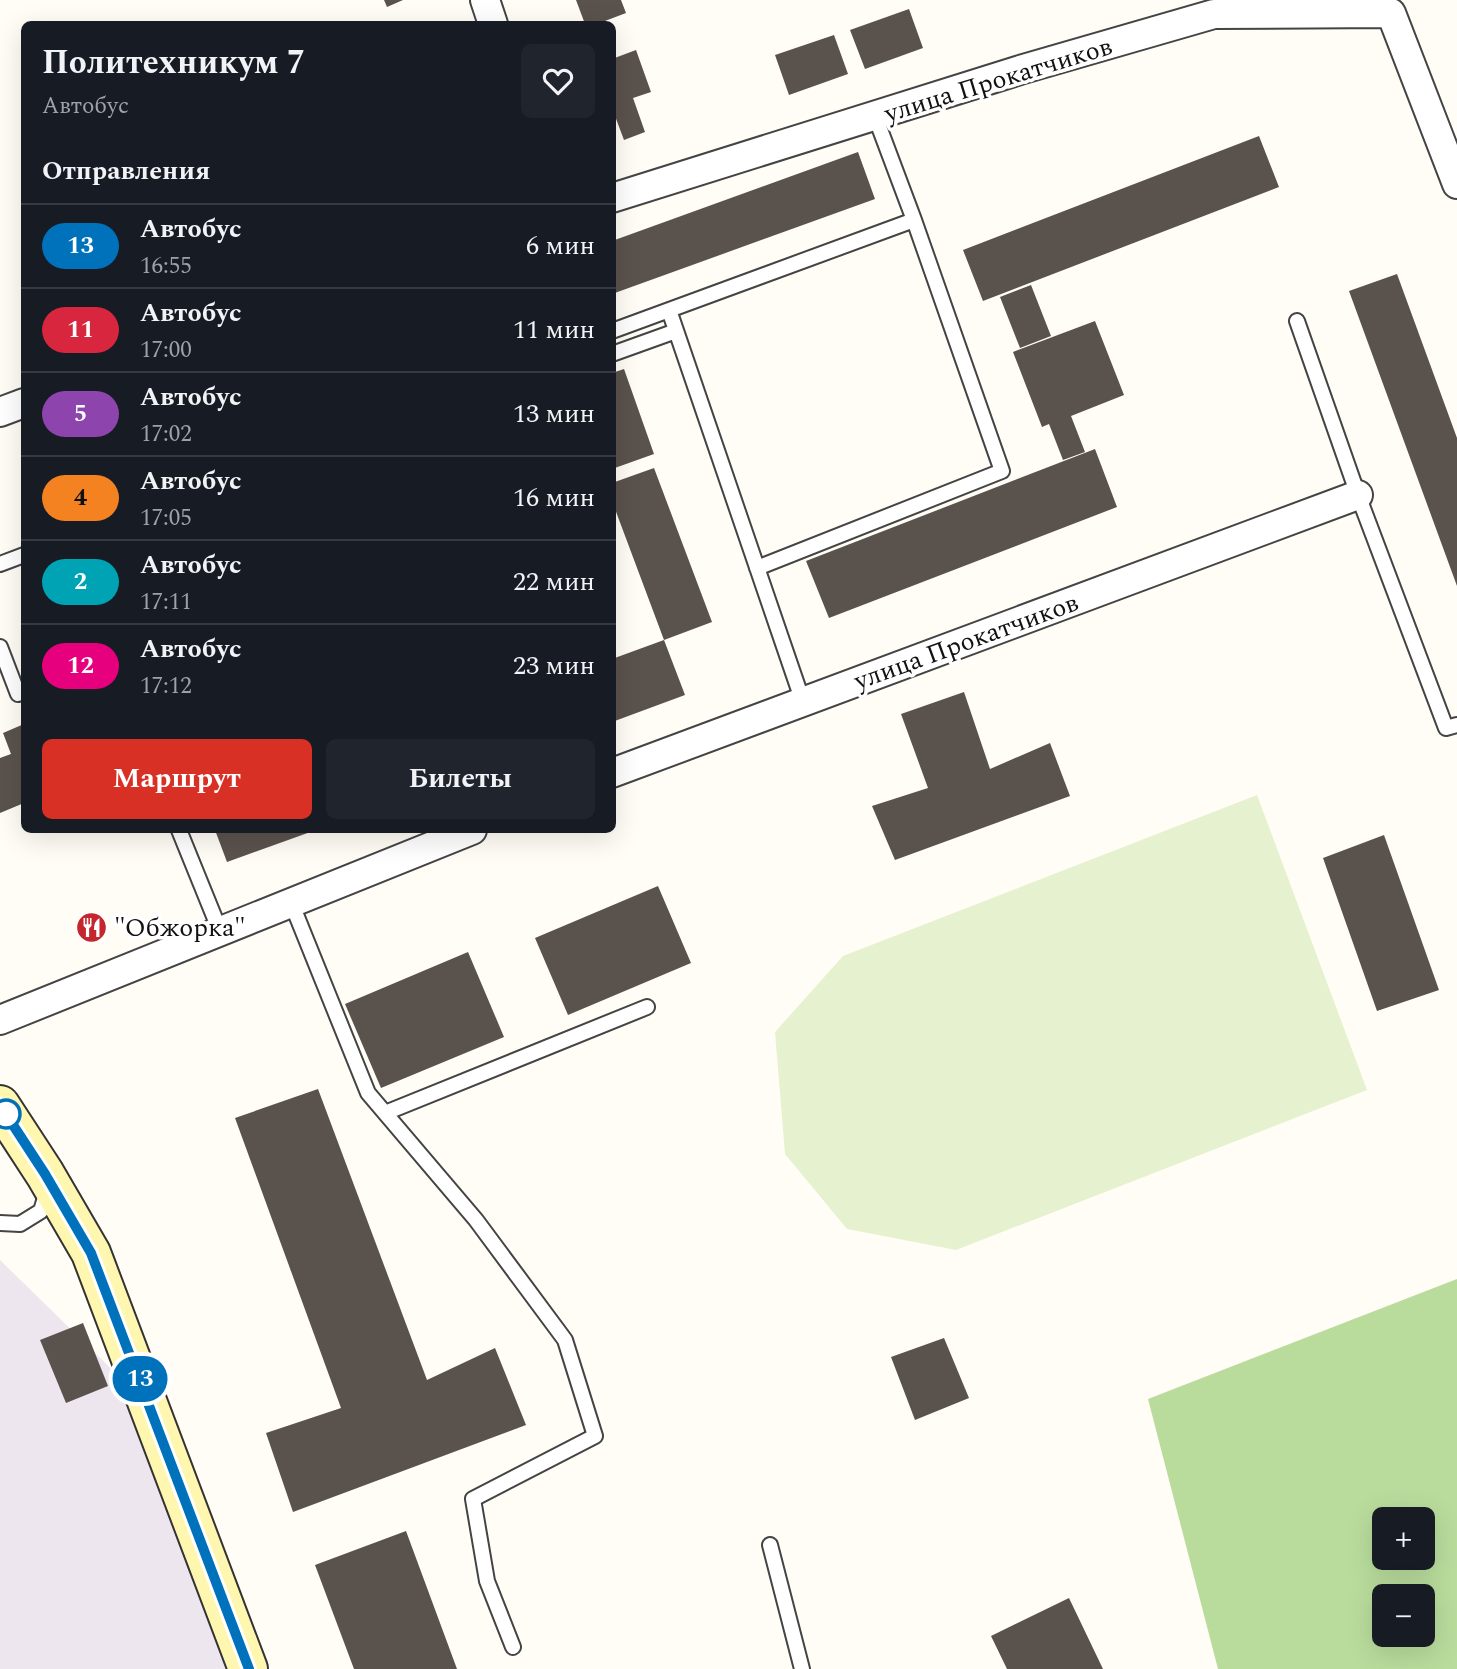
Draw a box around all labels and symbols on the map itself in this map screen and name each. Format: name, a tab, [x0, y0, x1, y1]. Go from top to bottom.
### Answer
street label: улица Прокатчиков	[879, 26, 1117, 134]
street label: улица Прокатчиков	[848, 583, 1084, 701]
place label: "Обжорка"	[114, 908, 246, 948]
restaurant icon: "Обжорка"	[74, 910, 108, 944]
unlabelled marker	[0, 1099, 21, 1129]
line badge: 13	[108, 1356, 172, 1402]

